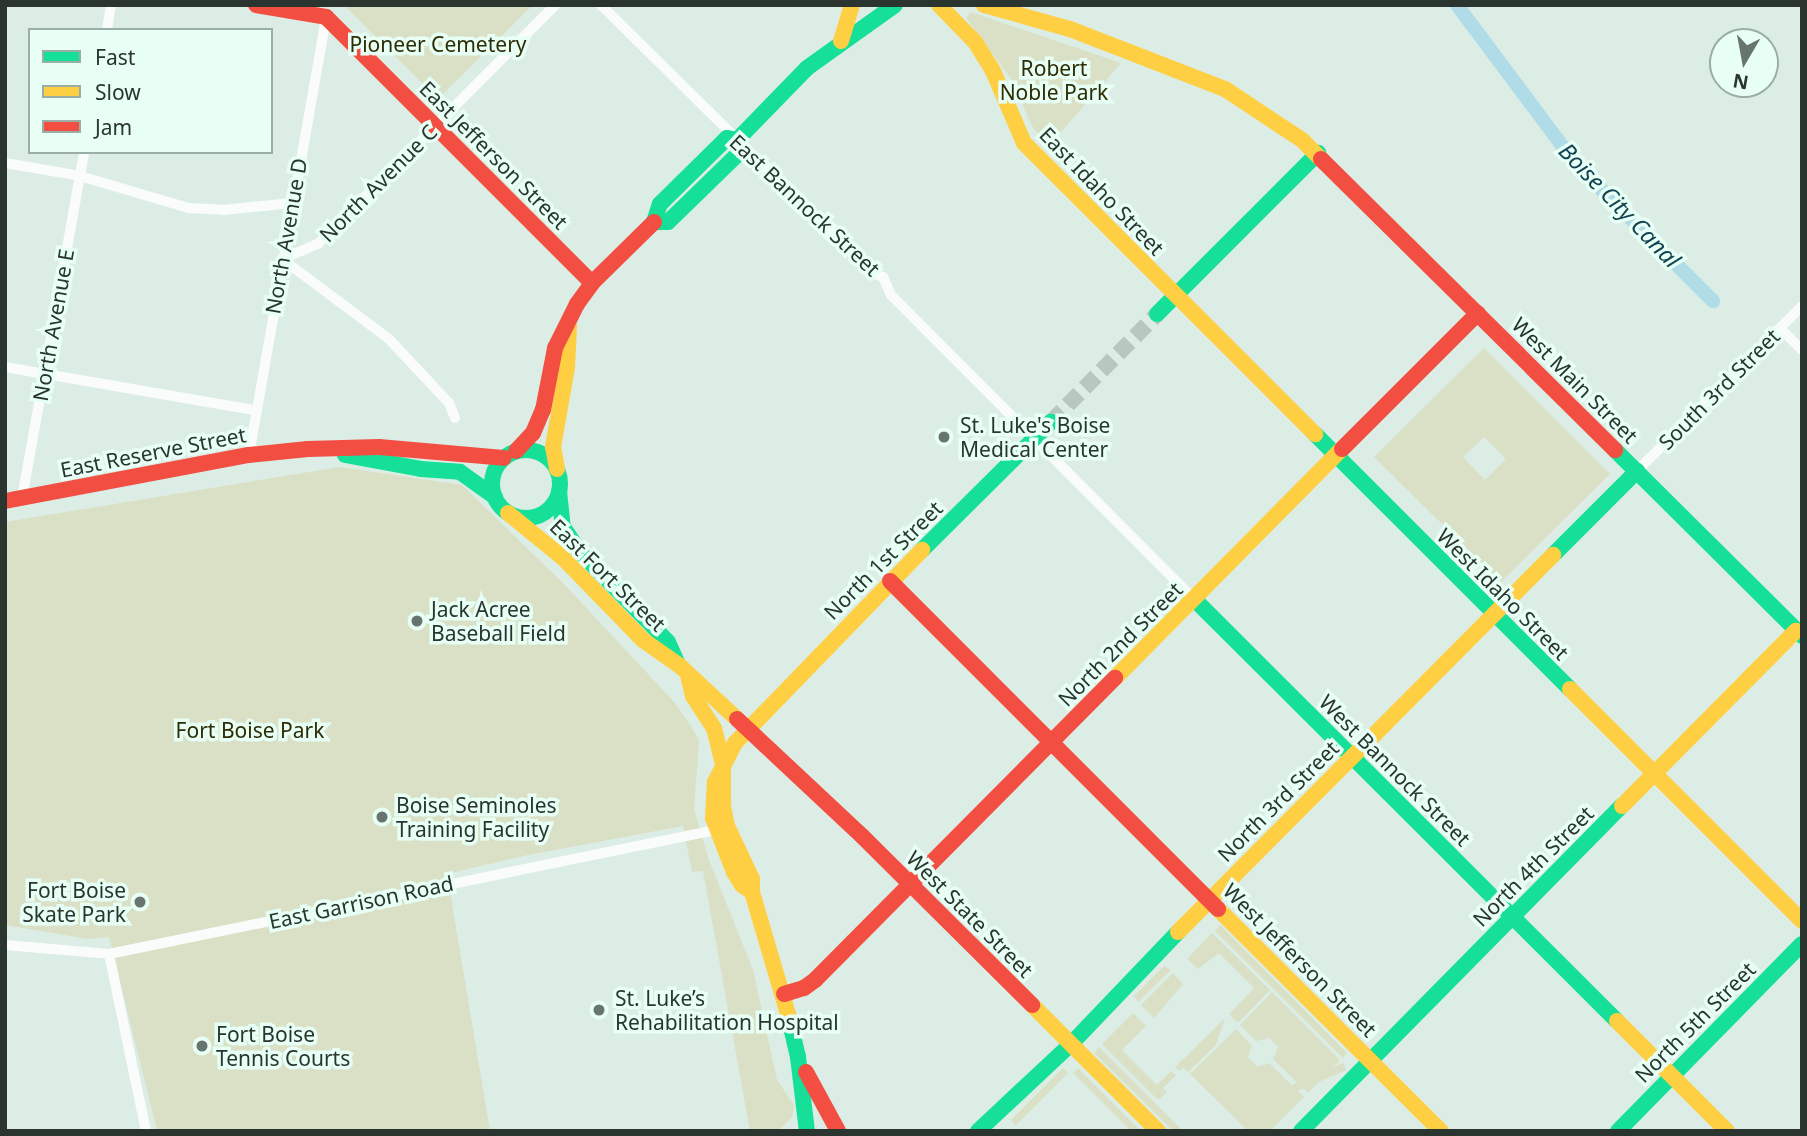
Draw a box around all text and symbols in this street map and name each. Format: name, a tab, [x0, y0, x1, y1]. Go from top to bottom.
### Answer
legend	[28, 28, 273, 154]
north arrow	[1709, 28, 1779, 98]
park label: Pioneer Cemetery	[349, 31, 527, 57]
text: Fast	[95, 43, 135, 71]
park label: Robert Noble Park	[1000, 55, 1108, 105]
text: N	[1731, 68, 1751, 96]
street label: East Jefferson Street	[415, 76, 573, 234]
text: Slow	[95, 78, 141, 106]
text: Jam	[95, 113, 132, 141]
street label: North Avenue C	[314, 119, 442, 247]
street label: East Idaho Street	[1035, 122, 1169, 260]
street label: East Bannock Street	[725, 129, 885, 281]
water label: Boise City Canal	[1554, 137, 1686, 273]
street label: North Avenue D	[260, 156, 312, 316]
street label: North Avenue E	[27, 247, 79, 403]
street label: West Main Street	[1507, 312, 1643, 448]
street label: South 3rd Street	[1653, 323, 1785, 455]
place label: St. Luke's Boise Medical Center	[960, 412, 1110, 462]
street label: East Reserve Street	[58, 422, 248, 482]
marker: St. Luke's Boise Medical Center	[934, 427, 954, 447]
street label: North 1st Street	[819, 496, 947, 624]
street label: East Fort Street	[545, 514, 671, 636]
street label: West Idaho Street	[1432, 523, 1574, 665]
street label: North 2nd Street	[1053, 577, 1187, 711]
place label: Jack Acree Baseball Field	[431, 596, 566, 646]
marker: Jack Acree Baseball Field	[409, 613, 425, 629]
street label: West Bannock Street	[1314, 689, 1476, 851]
park label: Fort Boise Park	[176, 717, 324, 743]
street label: North 3rd Street	[1212, 735, 1344, 867]
place label: Boise Seminoles Training Facility	[396, 792, 557, 842]
street label: North 4th Street	[1468, 801, 1598, 931]
marker: Boise Seminoles Training Facility	[374, 809, 390, 825]
street label: West State Street	[902, 846, 1038, 982]
street label: East Garrison Road	[266, 870, 456, 934]
place label: Fort Boise Skate Park	[22, 877, 126, 927]
street label: West Jefferson Street	[1218, 878, 1382, 1042]
marker: Fort Boise Skate Park	[132, 894, 148, 910]
street label: North 5th Street	[1630, 957, 1760, 1087]
place label: St. Luke’s Rehabilitation Hospital	[615, 985, 839, 1035]
marker: St. Luke’s Rehabilitation Hospital	[589, 1000, 609, 1020]
place label: Fort Boise Tennis Courts	[216, 1021, 350, 1071]
marker: Fort Boise Tennis Courts	[194, 1038, 210, 1054]

